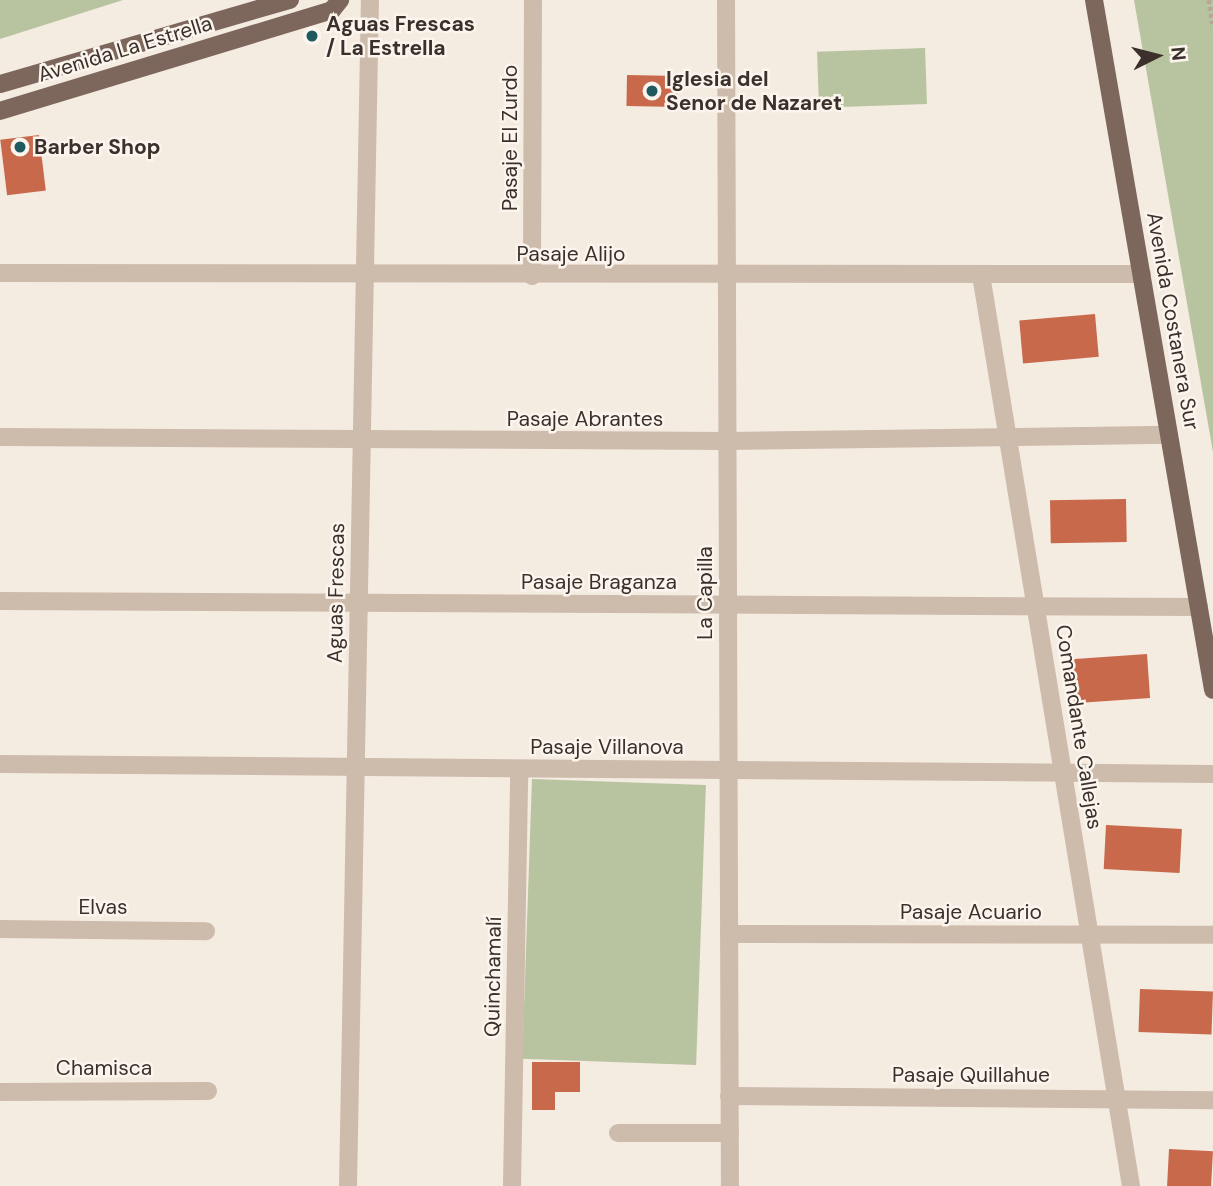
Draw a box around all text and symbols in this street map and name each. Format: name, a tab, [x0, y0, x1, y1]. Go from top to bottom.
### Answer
street label: Avenida La Estrella	[35, 10, 215, 88]
place label: Aguas Frescas / La Estrella	[326, 11, 475, 61]
north arrow	[1122, 21, 1192, 91]
marker: Aguas Frescas / La Estrella	[304, 28, 320, 44]
text: N	[1165, 46, 1192, 62]
street label: Pasaje El Zurdo	[497, 65, 523, 211]
place label: Iglesia del Senor de Nazaret	[666, 66, 842, 116]
marker: Iglesia del Senor de Nazaret	[644, 83, 660, 99]
place label: Barber Shop	[34, 134, 160, 160]
marker: Barber Shop	[12, 139, 28, 155]
street label: Avenida Costanera Sur	[1141, 210, 1205, 432]
street label: Pasaje Alijo	[517, 241, 625, 267]
street label: Pasaje Abrantes	[507, 406, 663, 432]
street label: Aguas Frescas	[322, 523, 350, 663]
street label: La Capilla	[692, 546, 718, 640]
street label: Pasaje Braganza	[521, 569, 677, 595]
street label: Comandante Callejas	[1050, 623, 1108, 831]
street label: Pasaje Villanova	[530, 734, 684, 760]
street label: Elvas	[78, 894, 128, 920]
street label: Pasaje Acuario	[900, 899, 1042, 925]
street label: Quinchamalí	[479, 917, 507, 1037]
street label: Chamisca	[56, 1055, 152, 1081]
street label: Pasaje Quillahue	[892, 1062, 1050, 1088]

